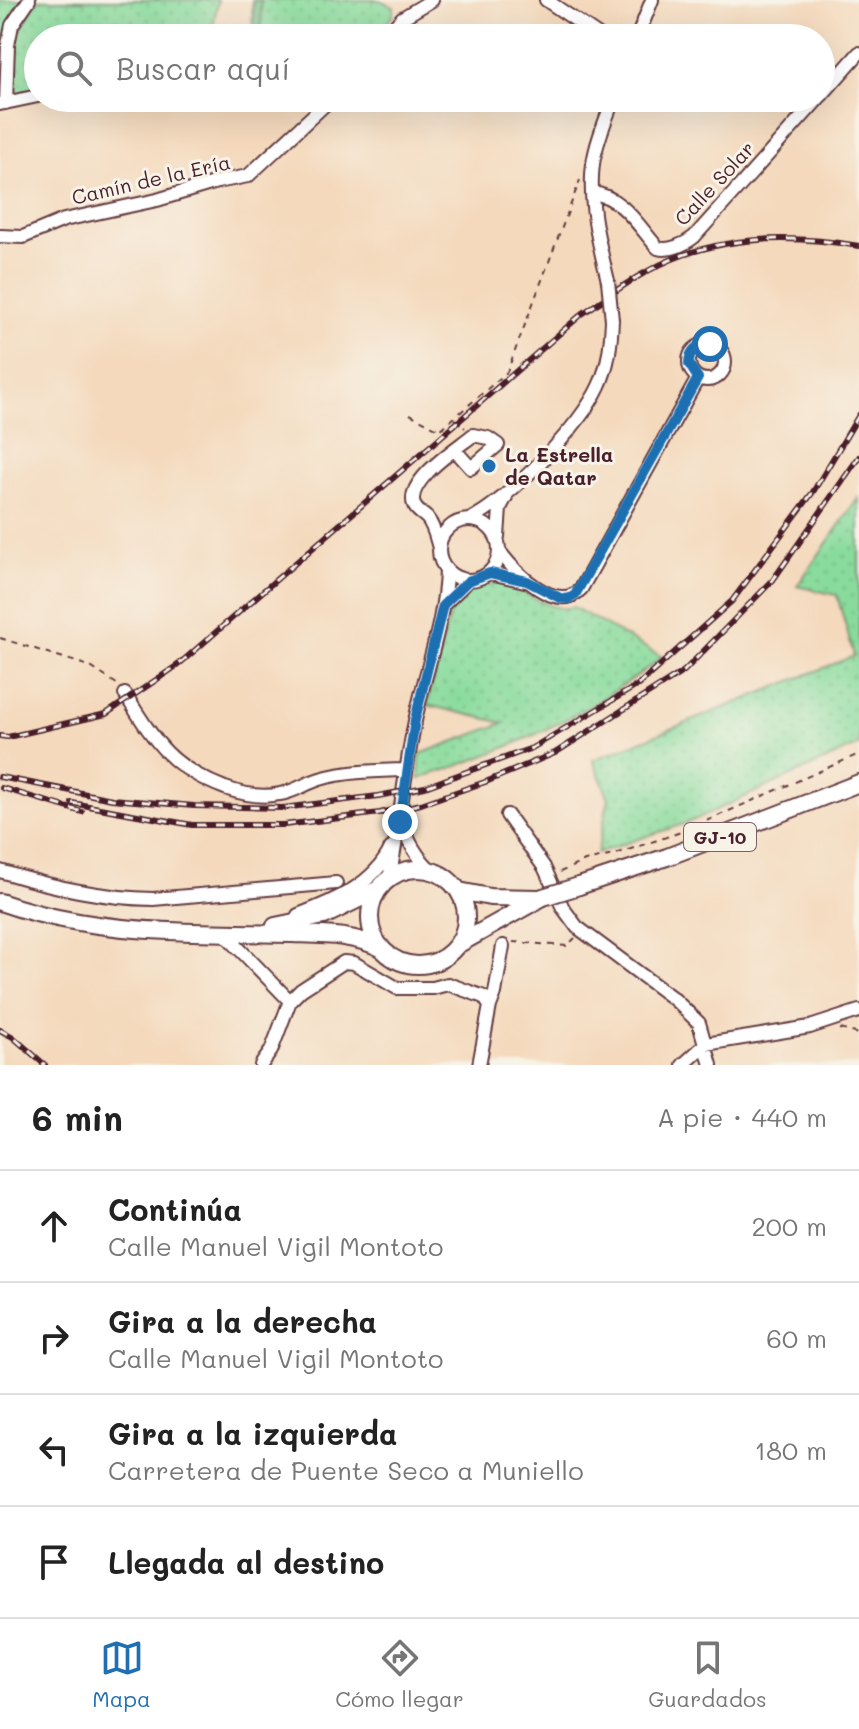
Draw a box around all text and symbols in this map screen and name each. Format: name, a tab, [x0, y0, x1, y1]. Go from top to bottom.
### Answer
search box	[24, 24, 835, 112]
icon: search	[52, 46, 96, 90]
text: Buscar aquí	[116, 48, 290, 88]
street label: Calle Solar	[668, 135, 760, 231]
street label: Camín de la Ería	[69, 148, 233, 210]
route start	[692, 326, 728, 362]
place label: La Estrella de Qatar	[505, 441, 613, 490]
marker: La Estrella de Qatar	[480, 457, 498, 475]
route end	[382, 804, 418, 840]
road number: GJ-10	[684, 823, 756, 851]
text: 6 min	[32, 1095, 123, 1140]
text: A pie · 440 m	[657, 1100, 827, 1134]
text: Continúa	[108, 1189, 242, 1229]
icon: ahead	[32, 1204, 76, 1248]
text: 200 m	[751, 1209, 827, 1243]
text: Calle Manuel Vigil Montoto	[108, 1229, 444, 1263]
text: Gira a la derecha	[108, 1301, 377, 1341]
icon: right	[32, 1316, 76, 1360]
text: 60 m	[766, 1321, 827, 1355]
text: Calle Manuel Vigil Montoto	[108, 1341, 444, 1375]
text: Gira a la izquierda	[108, 1413, 397, 1453]
icon: left	[32, 1428, 76, 1472]
text: 180 m	[755, 1433, 827, 1467]
text: Carretera de Puente Seco a Muniello	[108, 1453, 584, 1487]
icon: arrive	[32, 1540, 76, 1584]
text: Llegada al destino	[108, 1542, 384, 1582]
tab: Mapa	[92, 1636, 151, 1713]
tab: Cómo llegar	[335, 1636, 464, 1713]
tab: Guardados	[648, 1636, 767, 1713]

